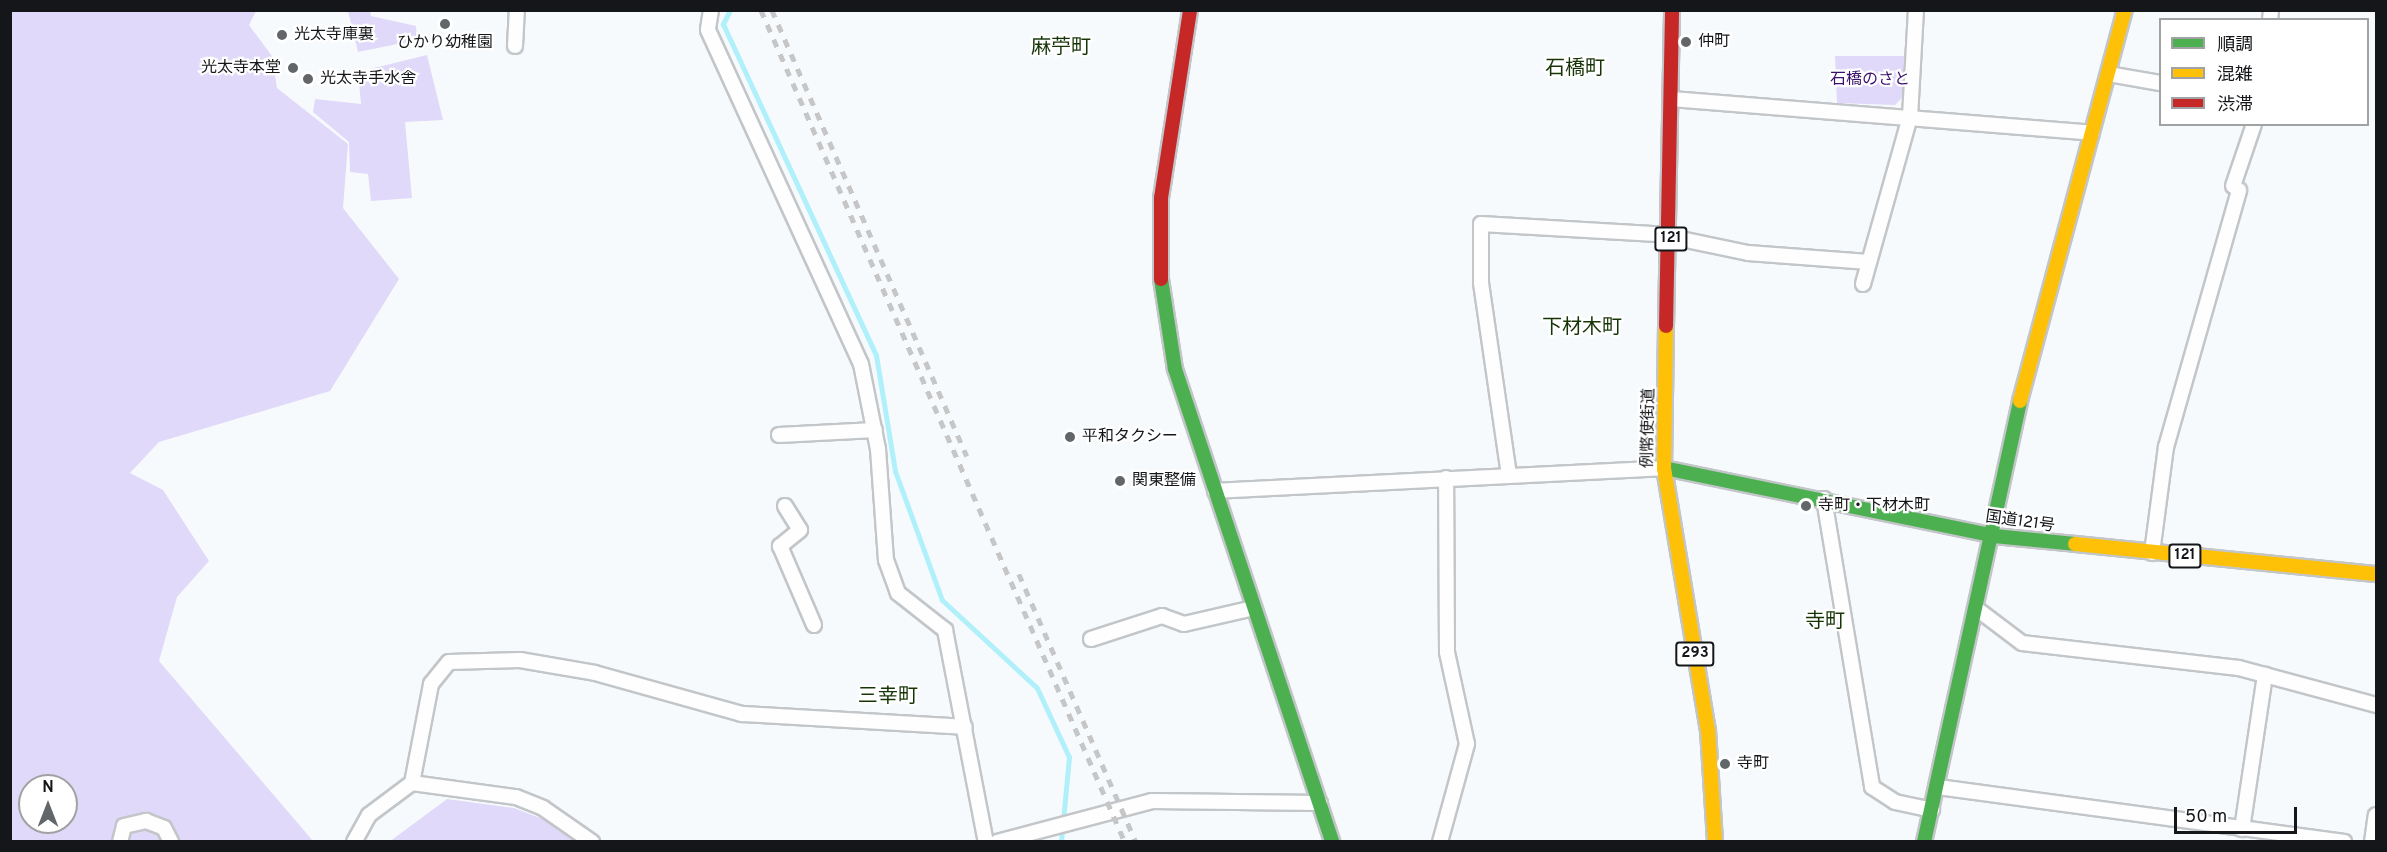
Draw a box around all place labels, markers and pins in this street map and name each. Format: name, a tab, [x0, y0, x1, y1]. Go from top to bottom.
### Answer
marker: ひかり幼稚園	[438, 17, 452, 31]
place label: 光太寺庫裏	[294, 25, 374, 45]
marker: 光太寺庫裏	[275, 28, 289, 42]
place label: 仲町	[1698, 32, 1730, 52]
place label: ひかり幼稚園	[397, 33, 493, 53]
marker: 仲町	[1679, 35, 1693, 49]
place label: 光太寺本堂	[201, 58, 281, 78]
marker: 光太寺本堂	[286, 61, 300, 75]
place label: 光太寺手水舎	[320, 69, 416, 89]
marker: 光太寺手水舎	[301, 72, 315, 86]
place label: 平和タクシー	[1082, 427, 1178, 447]
marker: 平和タクシー	[1063, 430, 1077, 444]
place label: 関東整備	[1132, 471, 1196, 491]
marker: 関東整備	[1113, 474, 1127, 488]
place label: 寺町・下材木町	[1818, 496, 1930, 516]
marker: 寺町・下材木町	[1799, 499, 1813, 513]
place label: 寺町	[1737, 754, 1769, 774]
marker: 寺町	[1718, 757, 1732, 771]

